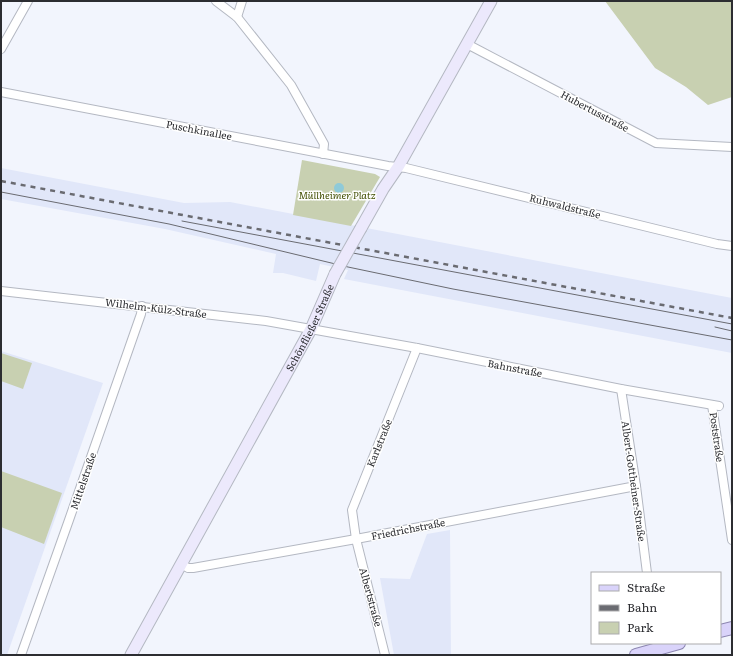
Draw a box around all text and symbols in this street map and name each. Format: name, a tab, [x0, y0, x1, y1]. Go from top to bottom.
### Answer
street label: Hubertusstraße	[558, 86, 632, 135]
street label: Puschkinallee	[165, 116, 233, 143]
park label: Müllheimer Platz	[298, 187, 376, 202]
street label: Ruhwaldstraße	[528, 189, 602, 222]
street label: Schönfließer Straße	[281, 281, 337, 374]
street label: Wilhelm-Külz-Straße	[104, 294, 208, 321]
street label: Bahnstraße	[486, 355, 544, 380]
street label: Poststraße	[707, 411, 728, 463]
street label: Karlstraße	[362, 416, 395, 469]
street label: Albert-Gottheiner-Straße	[619, 419, 650, 542]
street label: Mittelstraße	[66, 450, 99, 512]
street label: Friedrichstraße	[370, 514, 446, 543]
street label: Albertstraße	[356, 566, 387, 628]
legend	[591, 572, 721, 644]
text: Straße	[627, 578, 665, 596]
text: Bahn	[627, 598, 657, 616]
text: Park	[627, 618, 654, 636]

